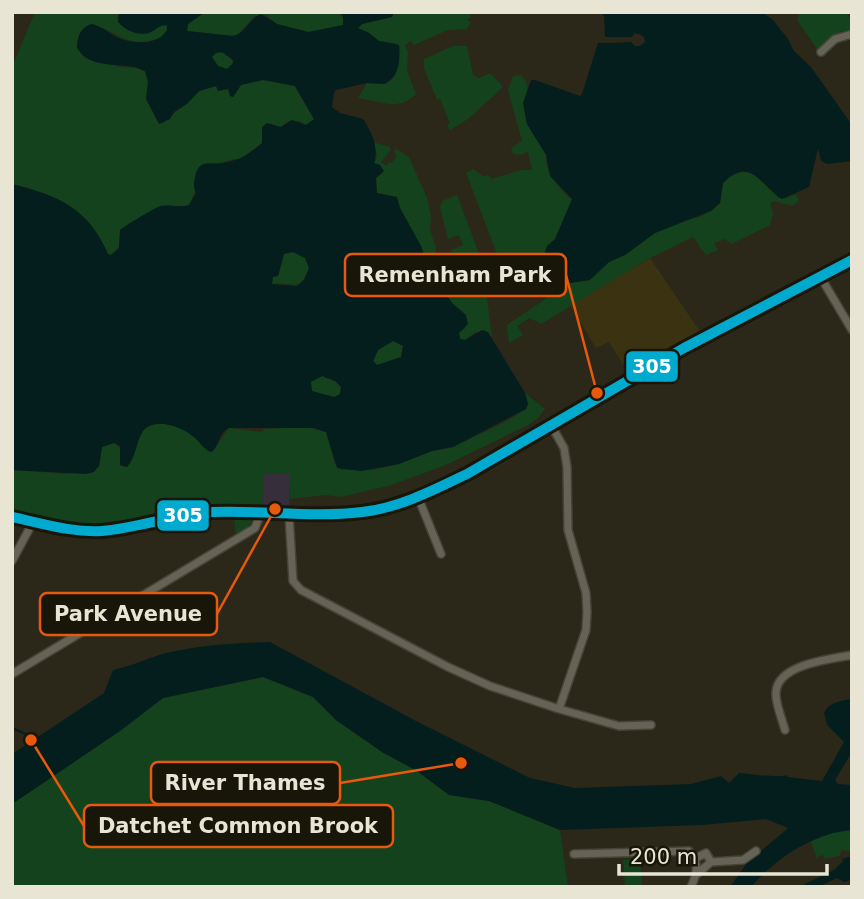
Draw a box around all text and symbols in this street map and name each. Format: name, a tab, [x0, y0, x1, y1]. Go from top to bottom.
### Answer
callout: Remenham Park	[345, 254, 566, 296]
text: Remenham Park	[358, 263, 553, 287]
line badge: 305	[625, 350, 679, 383]
text: 305	[632, 355, 672, 377]
line badge: 305	[156, 499, 210, 532]
text: 305	[163, 504, 203, 526]
callout: Park Avenue	[40, 593, 217, 635]
text: Park Avenue	[54, 602, 202, 626]
callout: River Thames	[151, 762, 340, 804]
text: River Thames	[164, 771, 326, 795]
callout: Datchet Common Brook	[84, 805, 393, 847]
text: Datchet Common Brook	[98, 814, 379, 838]
scale bar	[619, 832, 827, 876]
text: 200 m	[630, 845, 697, 869]

